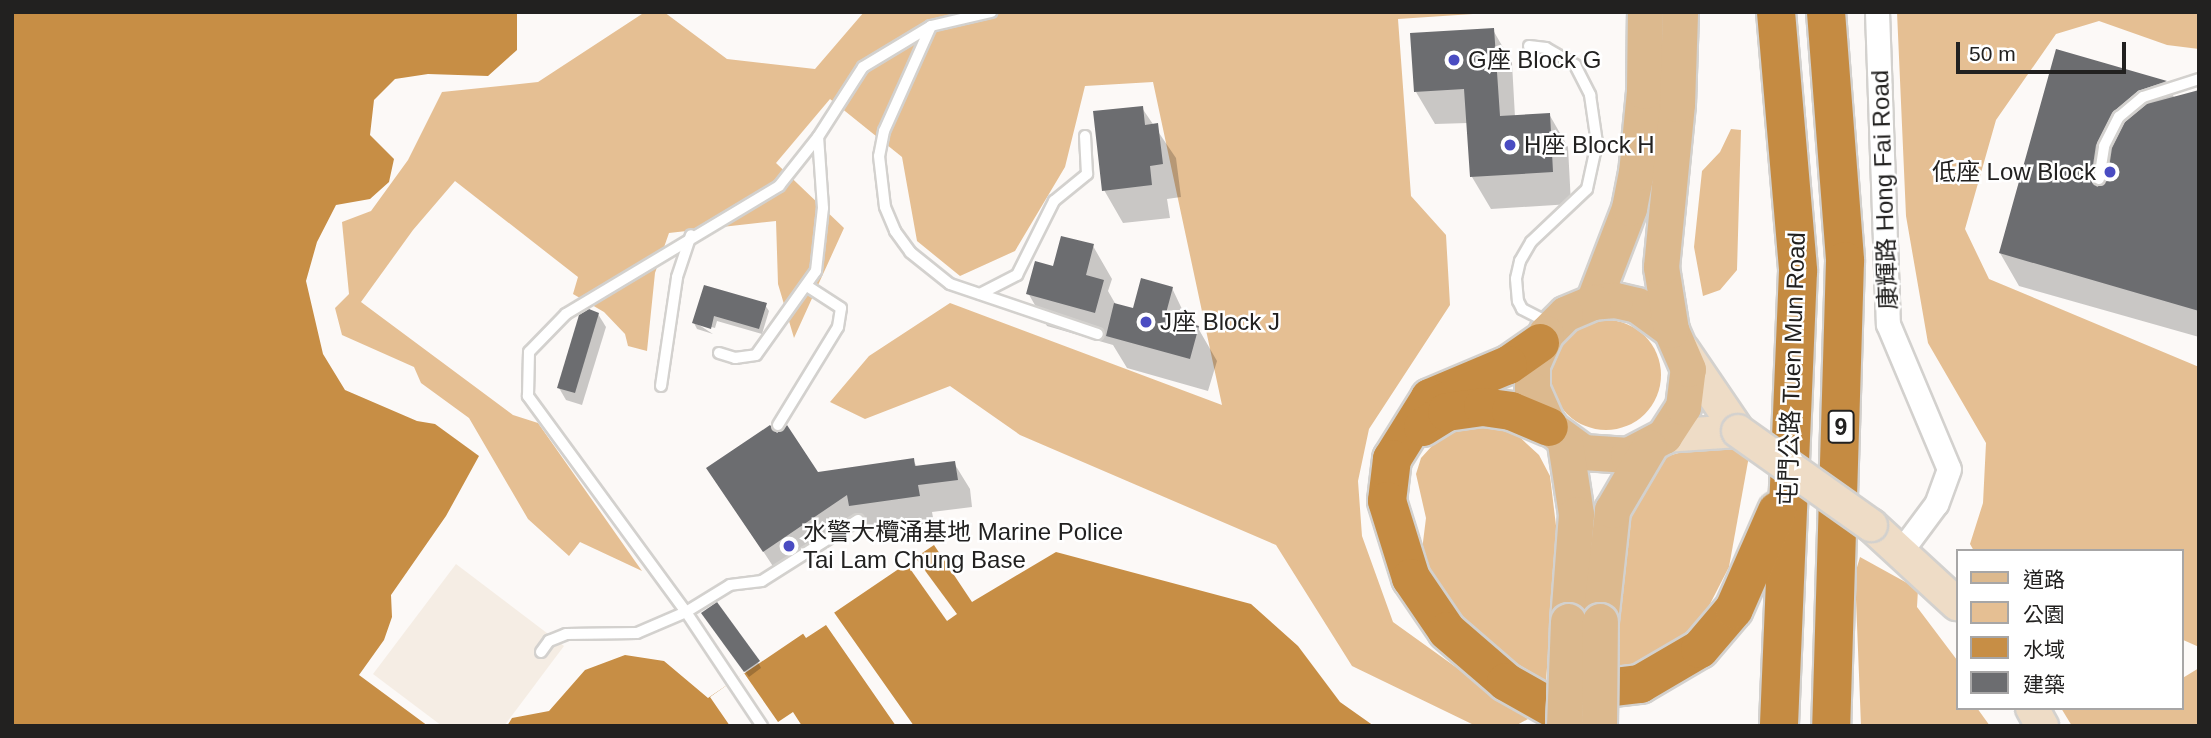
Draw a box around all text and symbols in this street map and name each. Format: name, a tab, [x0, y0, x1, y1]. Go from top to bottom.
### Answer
scale bar	[1959, 28, 2129, 72]
text: 50 m	[1969, 42, 2016, 65]
place label: G座 Block G	[1468, 46, 1601, 74]
marker: G座 Block G	[1446, 52, 1462, 68]
street label: 康輝路 Hong Fai Road	[1865, 70, 1903, 310]
place label: H座 Block H	[1524, 131, 1655, 159]
marker: H座 Block H	[1502, 137, 1518, 153]
place label: 低座 Low Block	[1932, 158, 2096, 186]
marker: 低座 Low Block	[2102, 164, 2118, 180]
street label: 屯門公路 Tuen Mun Road	[1773, 232, 1811, 506]
place label: J座 Block J	[1160, 308, 1280, 336]
marker: J座 Block J	[1138, 314, 1154, 330]
road number: 9	[1827, 408, 1855, 446]
place label: 水警大欖涌基地 Marine Police Tai Lam Chung Base	[803, 518, 1123, 574]
marker: 水警大欖涌基地 Marine Police Tai Lam Chung Base	[781, 538, 797, 554]
legend	[1955, 549, 2183, 710]
text: 道路	[2023, 568, 2065, 591]
text: 公園	[2023, 603, 2065, 626]
text: 水域	[2023, 638, 2065, 661]
text: 建築	[2023, 673, 2065, 696]

